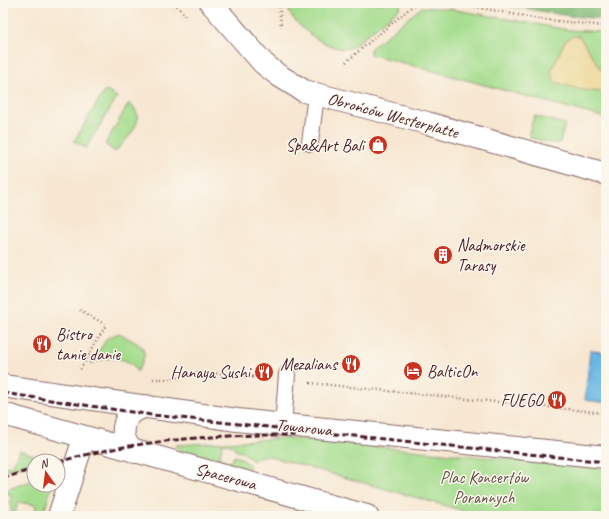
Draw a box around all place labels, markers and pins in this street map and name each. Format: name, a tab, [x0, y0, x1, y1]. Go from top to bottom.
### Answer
shop icon: Spa&Art Bali	[367, 134, 389, 156]
place label: Spa&Art Bali	[286, 135, 366, 156]
place label: Nadmorskie Tarasy	[457, 235, 526, 276]
building icon: Nadmorskie Tarasy	[432, 244, 454, 266]
place label: Bistro tanie danie	[56, 324, 121, 365]
restaurant icon: Bistro tanie danie	[31, 333, 53, 355]
restaurant icon: Mezalians	[340, 353, 362, 375]
place label: Mezalians	[280, 354, 339, 375]
hotel icon: BalticOn	[402, 360, 424, 382]
restaurant icon: Hanaya Sushi	[253, 361, 275, 383]
place label: BalticOn	[427, 361, 479, 382]
place label: Hanaya Sushi	[171, 362, 252, 383]
restaurant icon: FUEGO	[546, 389, 568, 411]
place label: FUEGO	[501, 390, 545, 411]

